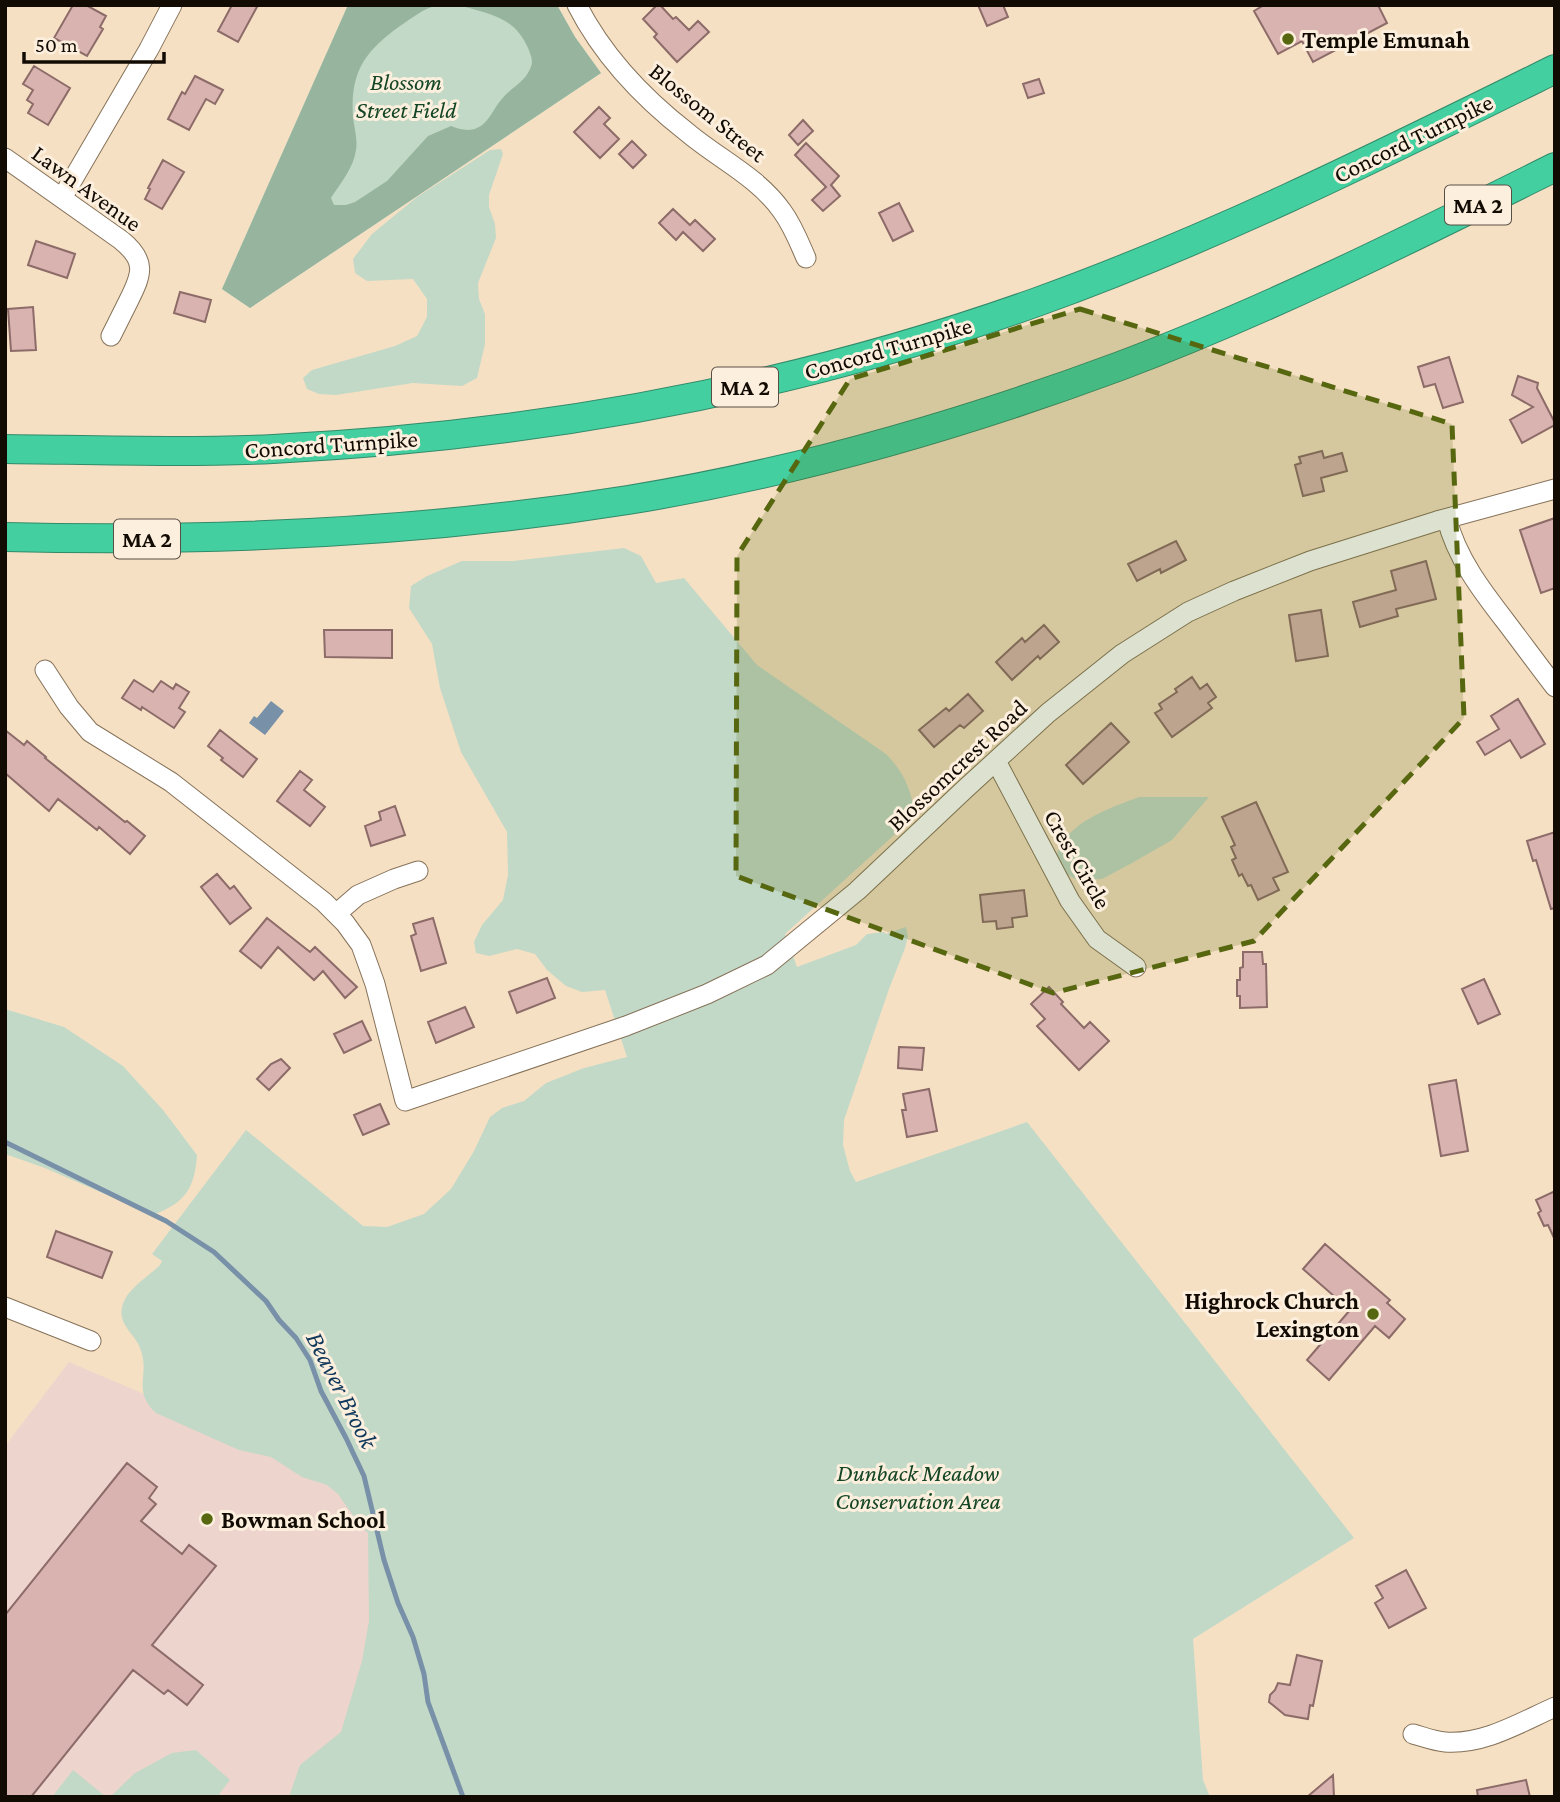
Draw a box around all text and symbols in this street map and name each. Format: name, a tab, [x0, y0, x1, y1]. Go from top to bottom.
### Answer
scale bar	[24, 21, 164, 65]
place label: Temple Emunah	[1302, 26, 1470, 53]
marker: Temple Emunah	[1280, 31, 1296, 47]
text: 50 m	[35, 33, 78, 57]
street label: Blossom Street	[644, 57, 773, 168]
park label: Blossom Street Field	[356, 68, 457, 123]
street label: Concord Turnpike	[1329, 88, 1497, 188]
street label: Lawn Avenue	[27, 139, 147, 237]
road number: MA 2	[1445, 186, 1511, 224]
street label: Concord Turnpike	[801, 311, 975, 385]
road number: MA 2	[712, 368, 778, 406]
street label: Concord Turnpike	[244, 424, 418, 464]
road number: MA 2	[114, 520, 180, 558]
street label: Blossomcrest Road	[882, 693, 1032, 836]
street label: Crest Circle	[1039, 805, 1117, 913]
place label: Highrock Church Lexington	[1185, 1287, 1359, 1342]
marker: Highrock Church Lexington	[1365, 1306, 1381, 1322]
water label: Beaver Brook	[300, 1327, 385, 1455]
park label: Dunback Meadow Conservation Area	[835, 1459, 1001, 1514]
place label: Bowman School	[221, 1506, 386, 1533]
marker: Bowman School	[199, 1511, 215, 1527]

